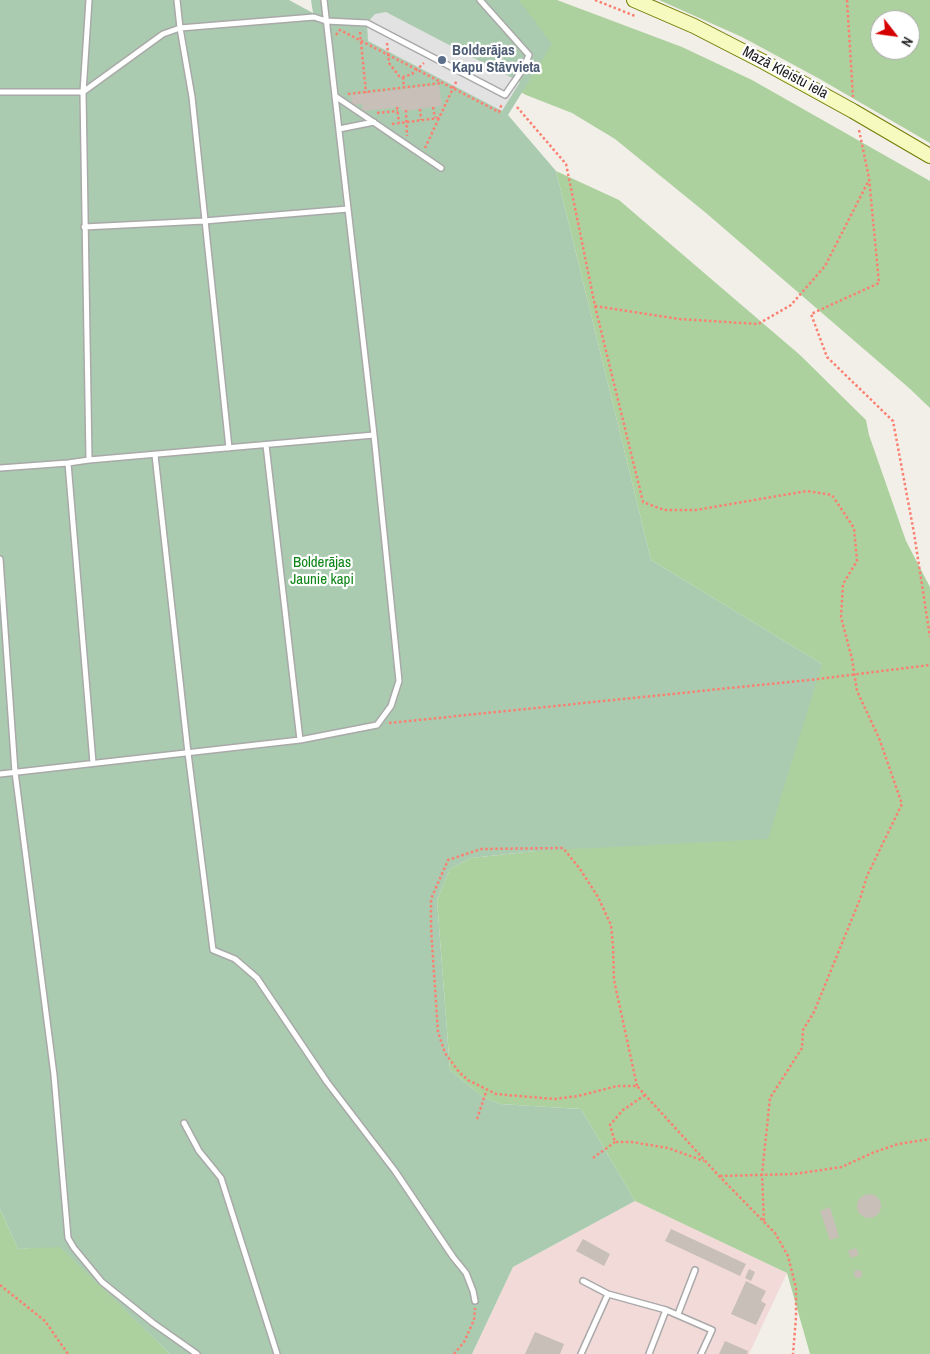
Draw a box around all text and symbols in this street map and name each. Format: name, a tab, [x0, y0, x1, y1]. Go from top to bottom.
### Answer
north arrow	[870, 10, 920, 60]
text: N	[897, 34, 917, 50]
place label: Bolderājas Kapu Stāvvieta	[452, 42, 540, 77]
street label: Mazā Kleistu iela	[739, 43, 831, 103]
marker: Bolderājas Kapu Stāvvieta	[436, 54, 448, 66]
park label: Bolderājas Jaunie kapi	[290, 554, 354, 589]

